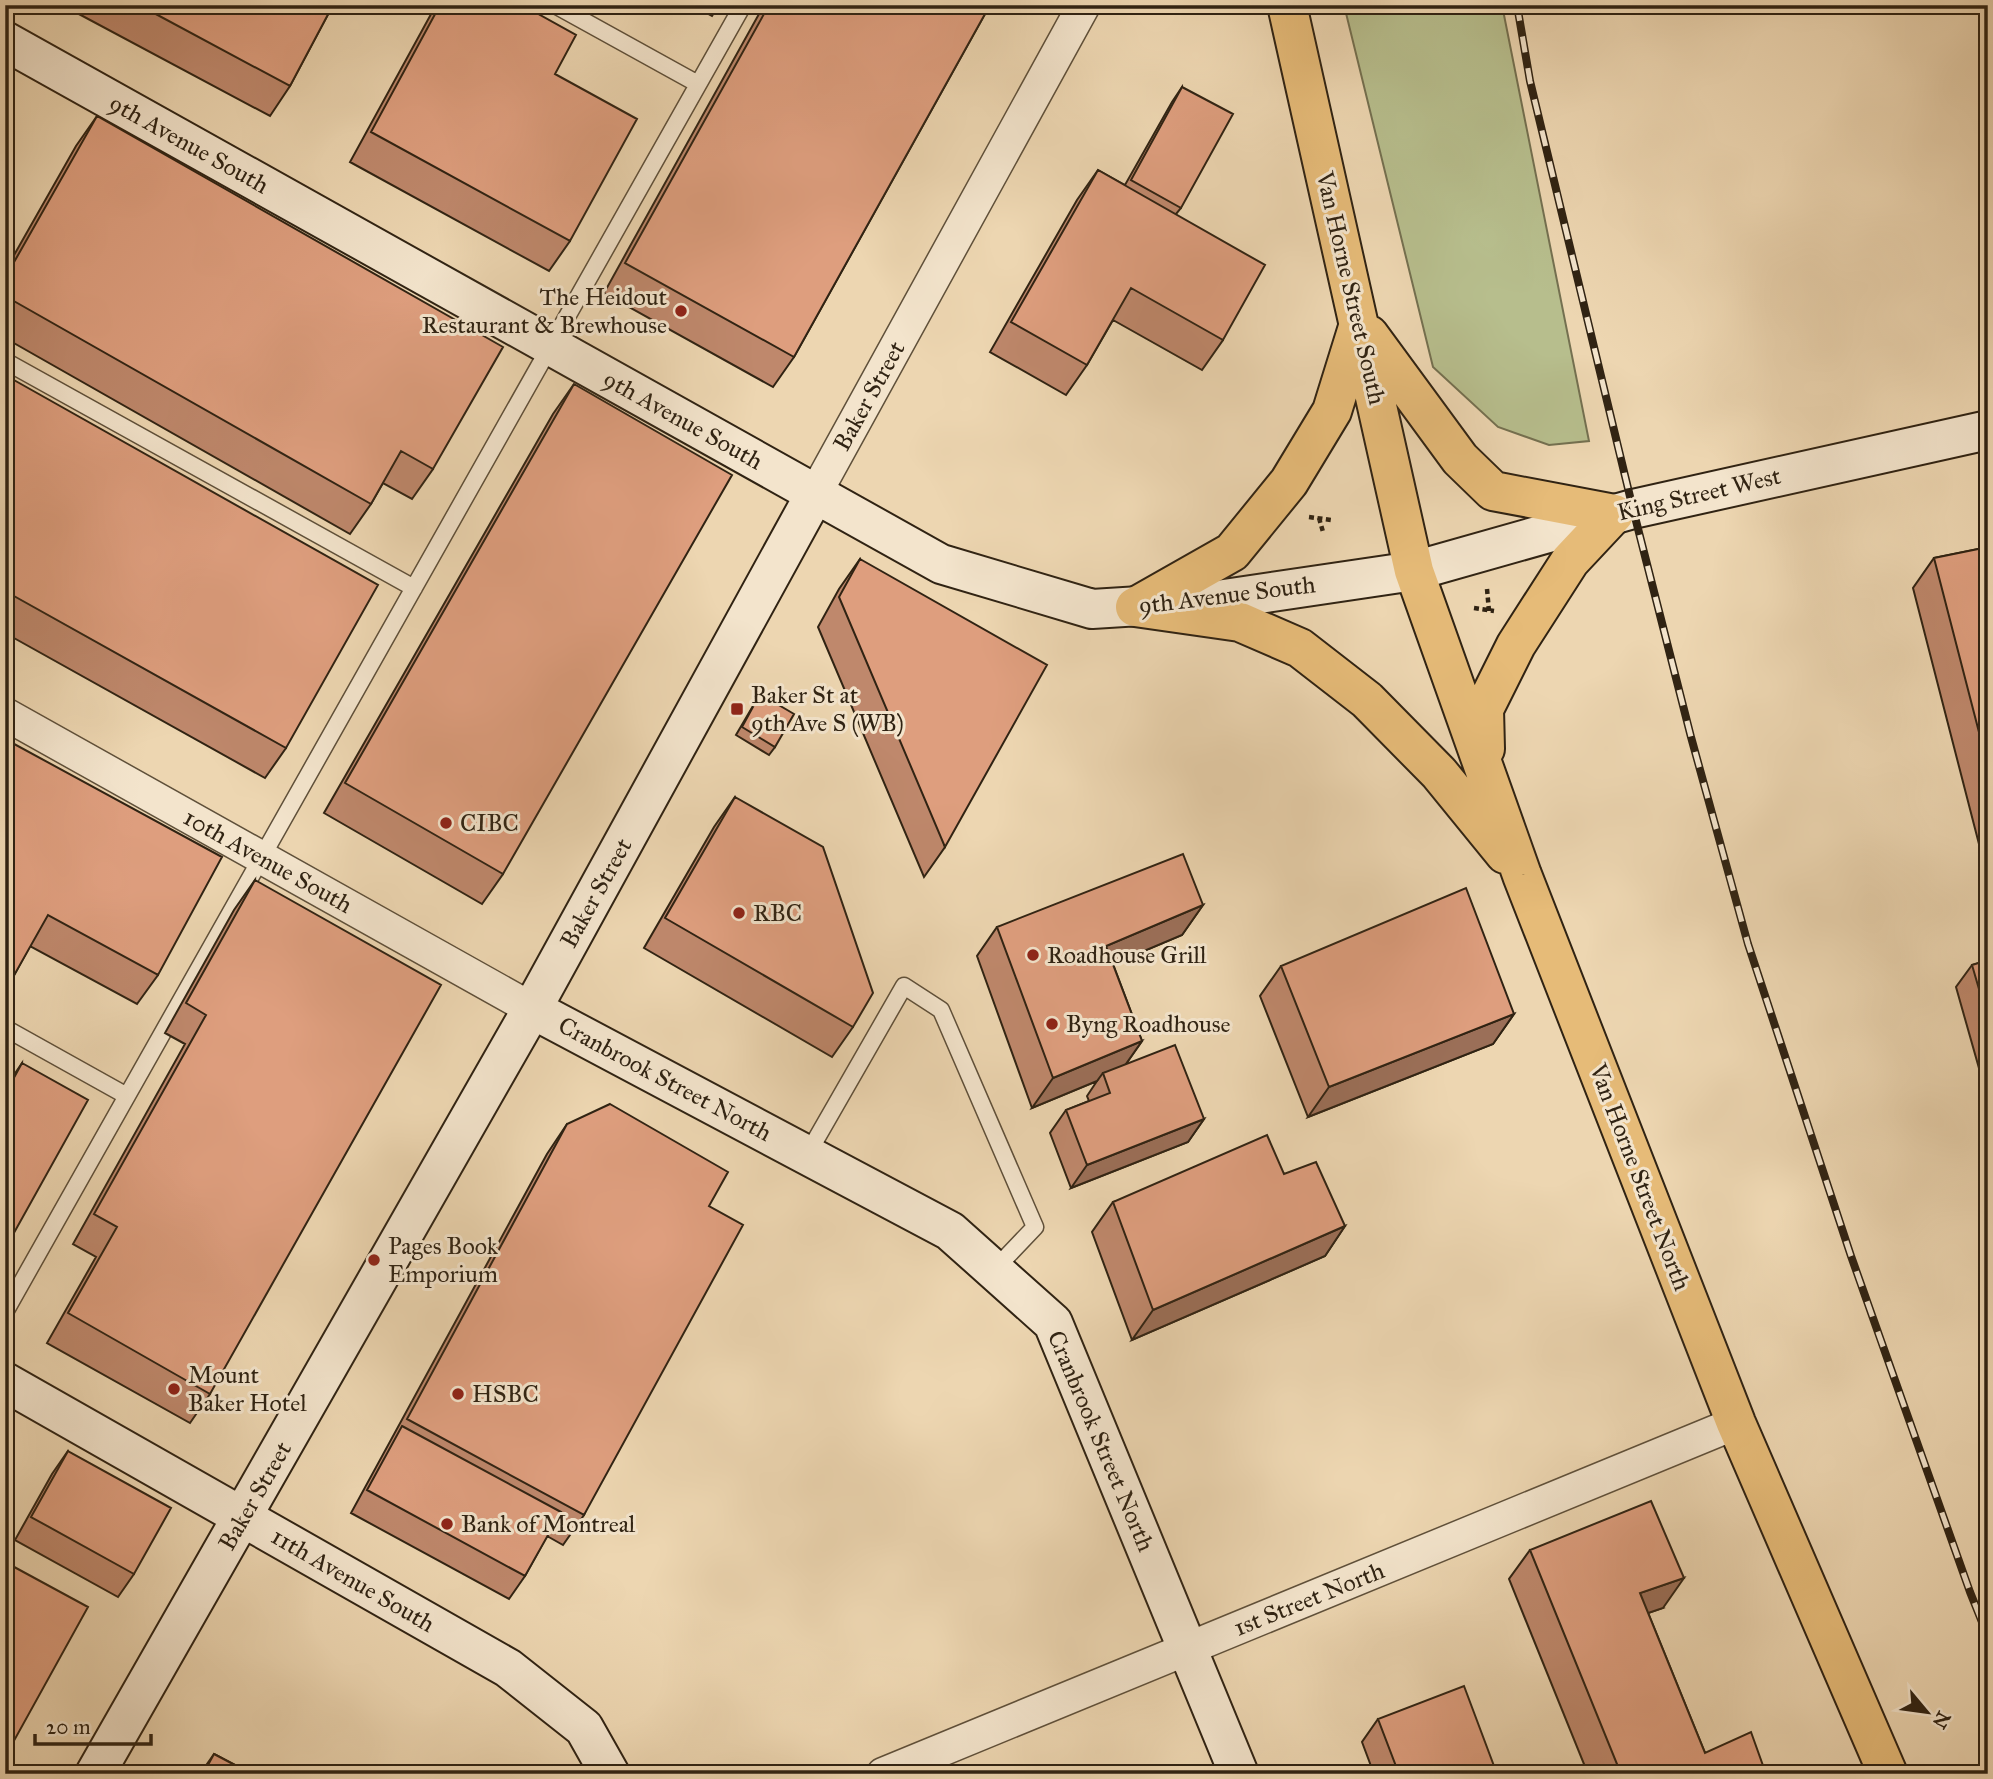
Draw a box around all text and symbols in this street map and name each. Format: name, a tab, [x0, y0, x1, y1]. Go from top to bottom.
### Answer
street label: 9th Avenue South	[104, 88, 274, 200]
street label: Van Horne Street South	[1309, 167, 1392, 408]
place label: The Heidout Restaurant & Brewhouse	[422, 282, 668, 340]
marker: The Heidout Restaurant & Brewhouse	[673, 303, 689, 319]
street label: Baker Street	[827, 335, 912, 456]
street label: 9th Avenue South	[598, 364, 768, 476]
street label: King Street West	[1614, 461, 1784, 527]
street label: 9th Avenue South	[1137, 569, 1317, 621]
place label: Baker St at 9th Ave S (WB)	[751, 680, 904, 738]
marker: Baker St at 9th Ave S (WB)	[729, 701, 745, 717]
street label: 10th Avenue South	[178, 802, 358, 920]
place label: CIBC	[460, 808, 519, 838]
marker: CIBC	[438, 815, 454, 831]
street label: Baker Street	[554, 832, 639, 953]
place label: RBC	[753, 898, 802, 928]
marker: RBC	[731, 905, 747, 921]
place label: Roadhouse Grill	[1047, 940, 1207, 970]
marker: Roadhouse Grill	[1025, 947, 1041, 963]
place label: Byng Roadhouse	[1066, 1009, 1231, 1039]
street label: Cranbrook Street North	[553, 1010, 777, 1148]
marker: Byng Roadhouse	[1044, 1016, 1060, 1032]
street label: Van Horne Street North	[1583, 1058, 1697, 1295]
place label: Pages Book Emporium	[388, 1231, 499, 1289]
marker: Pages Book Emporium	[366, 1252, 382, 1268]
street label: Cranbrook Street North	[1041, 1326, 1161, 1556]
place label: Mount Baker Hotel	[188, 1360, 307, 1418]
place label: HSBC	[472, 1379, 539, 1409]
marker: Mount Baker Hotel	[166, 1381, 182, 1397]
marker: HSBC	[450, 1386, 466, 1402]
street label: Baker Street	[212, 1436, 298, 1556]
place label: Bank of Montreal	[461, 1509, 636, 1539]
marker: Bank of Montreal	[439, 1516, 455, 1532]
street label: 11th Avenue South	[266, 1521, 440, 1639]
street label: 1st Street North	[1229, 1555, 1389, 1643]
north arrow	[1892, 1678, 1962, 1748]
scale bar	[35, 1702, 150, 1746]
text: N	[1927, 1707, 1955, 1733]
text: 20 m	[46, 1714, 91, 1740]

